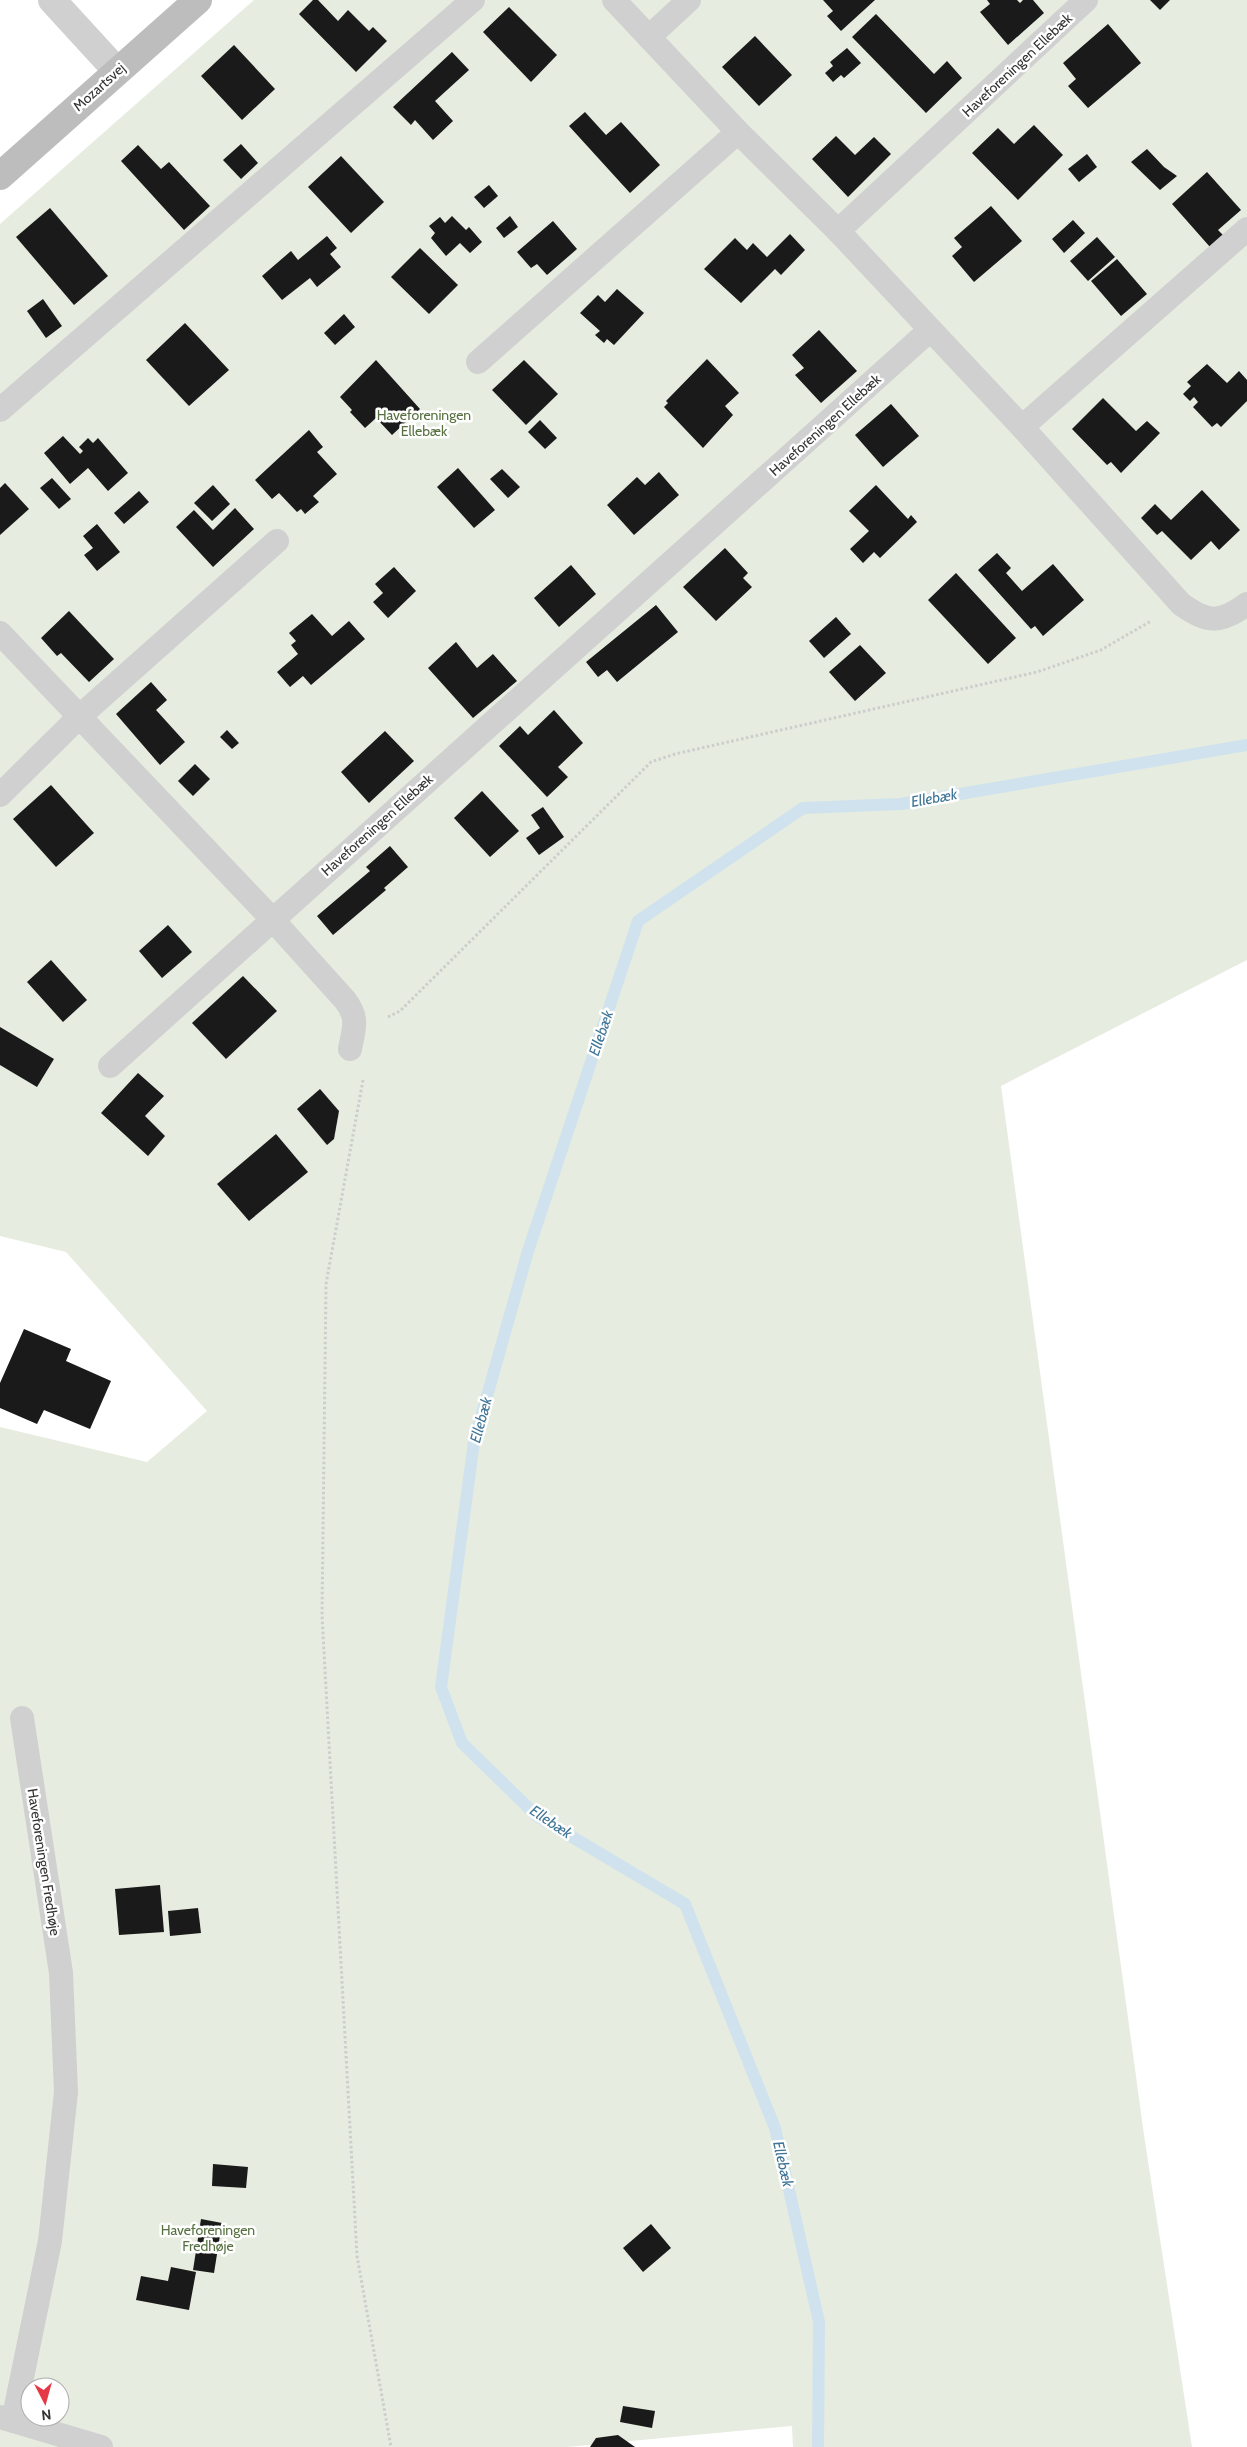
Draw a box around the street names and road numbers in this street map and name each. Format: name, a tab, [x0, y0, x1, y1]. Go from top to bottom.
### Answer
street label: Haveforeningen Ellebæk	[958, 9, 1076, 121]
street label: Mozartsvej	[69, 59, 129, 115]
street label: Haveforeningen Ellebæk	[766, 370, 885, 480]
street label: Haveforeningen Ellebæk	[318, 770, 437, 880]
street label: Haveforeningen Fredhøje	[23, 1787, 65, 1937]

